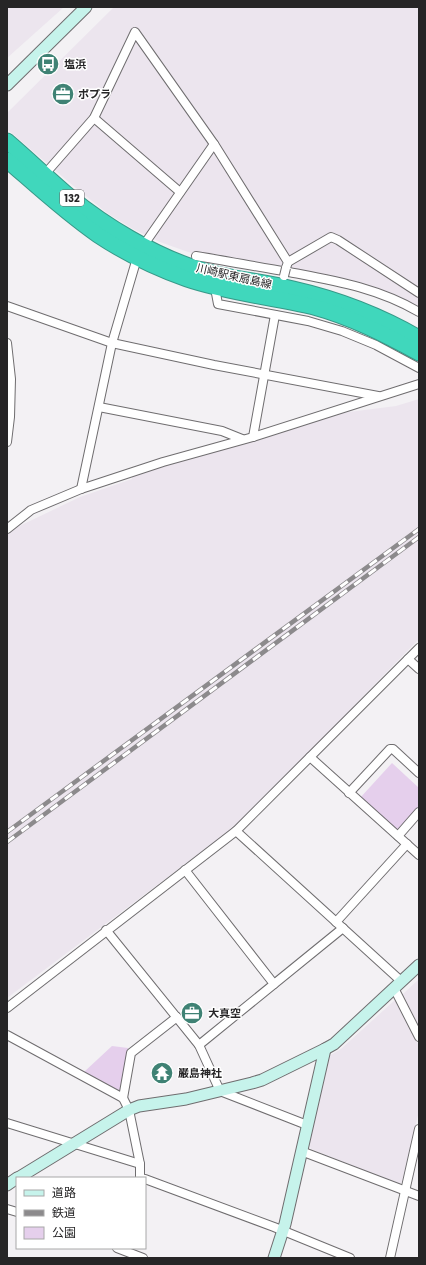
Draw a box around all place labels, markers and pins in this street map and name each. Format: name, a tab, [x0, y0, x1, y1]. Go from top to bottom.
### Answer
bus stop icon: 塩浜	[35, 51, 61, 77]
place label: 塩浜	[64, 56, 86, 72]
office icon: ポプラ	[50, 81, 76, 107]
place label: ポプラ	[78, 86, 111, 102]
office icon: 大真空	[179, 1000, 205, 1026]
place label: 大真空	[208, 1005, 241, 1021]
temple icon: 巌島神社	[149, 1060, 175, 1086]
place label: 巌島神社	[178, 1065, 222, 1081]

